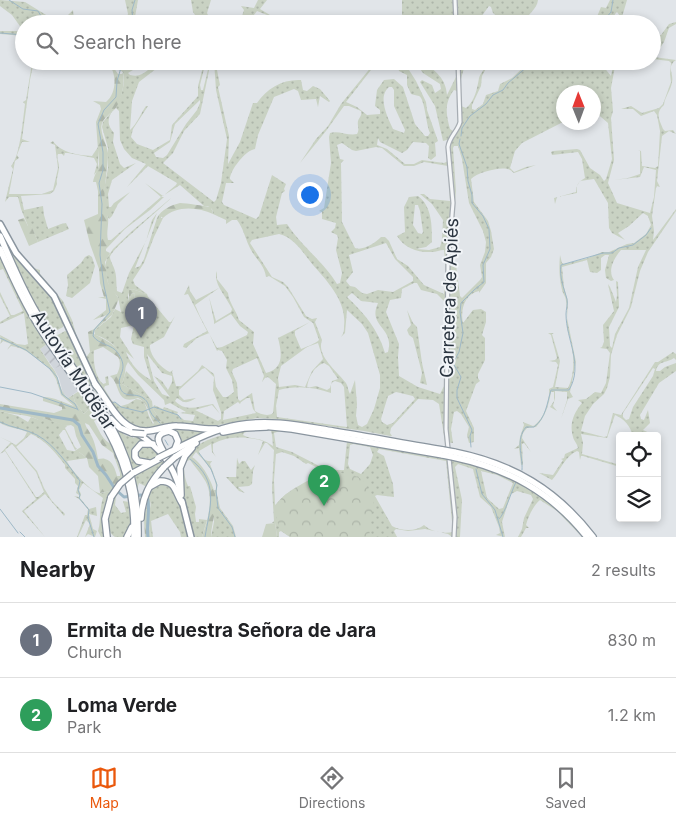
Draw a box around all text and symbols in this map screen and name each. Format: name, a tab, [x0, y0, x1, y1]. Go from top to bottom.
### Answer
search box	[15, 15, 661, 70]
icon: search	[33, 29, 61, 57]
text: Search here	[73, 31, 182, 54]
north arrow	[556, 85, 601, 130]
your location	[297, 182, 323, 208]
street label: Carretera de Apiés	[436, 218, 462, 378]
pin: 1	[125, 297, 157, 338]
street label: Autovía Mudéjar	[27, 306, 121, 434]
map controls	[616, 432, 661, 522]
button: locate	[616, 432, 661, 477]
pin: 2	[308, 465, 340, 506]
button: layers	[616, 477, 661, 522]
text: Nearby	[20, 557, 95, 582]
text: 2 results	[591, 560, 656, 580]
text: Ermita de Nuestra Señora de Jara	[67, 619, 376, 642]
text: 1	[33, 630, 39, 650]
text: 830 m	[608, 630, 656, 650]
text: Church	[67, 642, 122, 662]
text: Loma Verde	[67, 694, 177, 717]
text: 2	[31, 705, 41, 725]
text: 1.2 km	[608, 705, 656, 725]
text: Park	[67, 717, 101, 737]
tab: Map	[90, 764, 119, 811]
tab: Directions	[299, 764, 365, 811]
tab: Saved	[545, 764, 586, 811]

